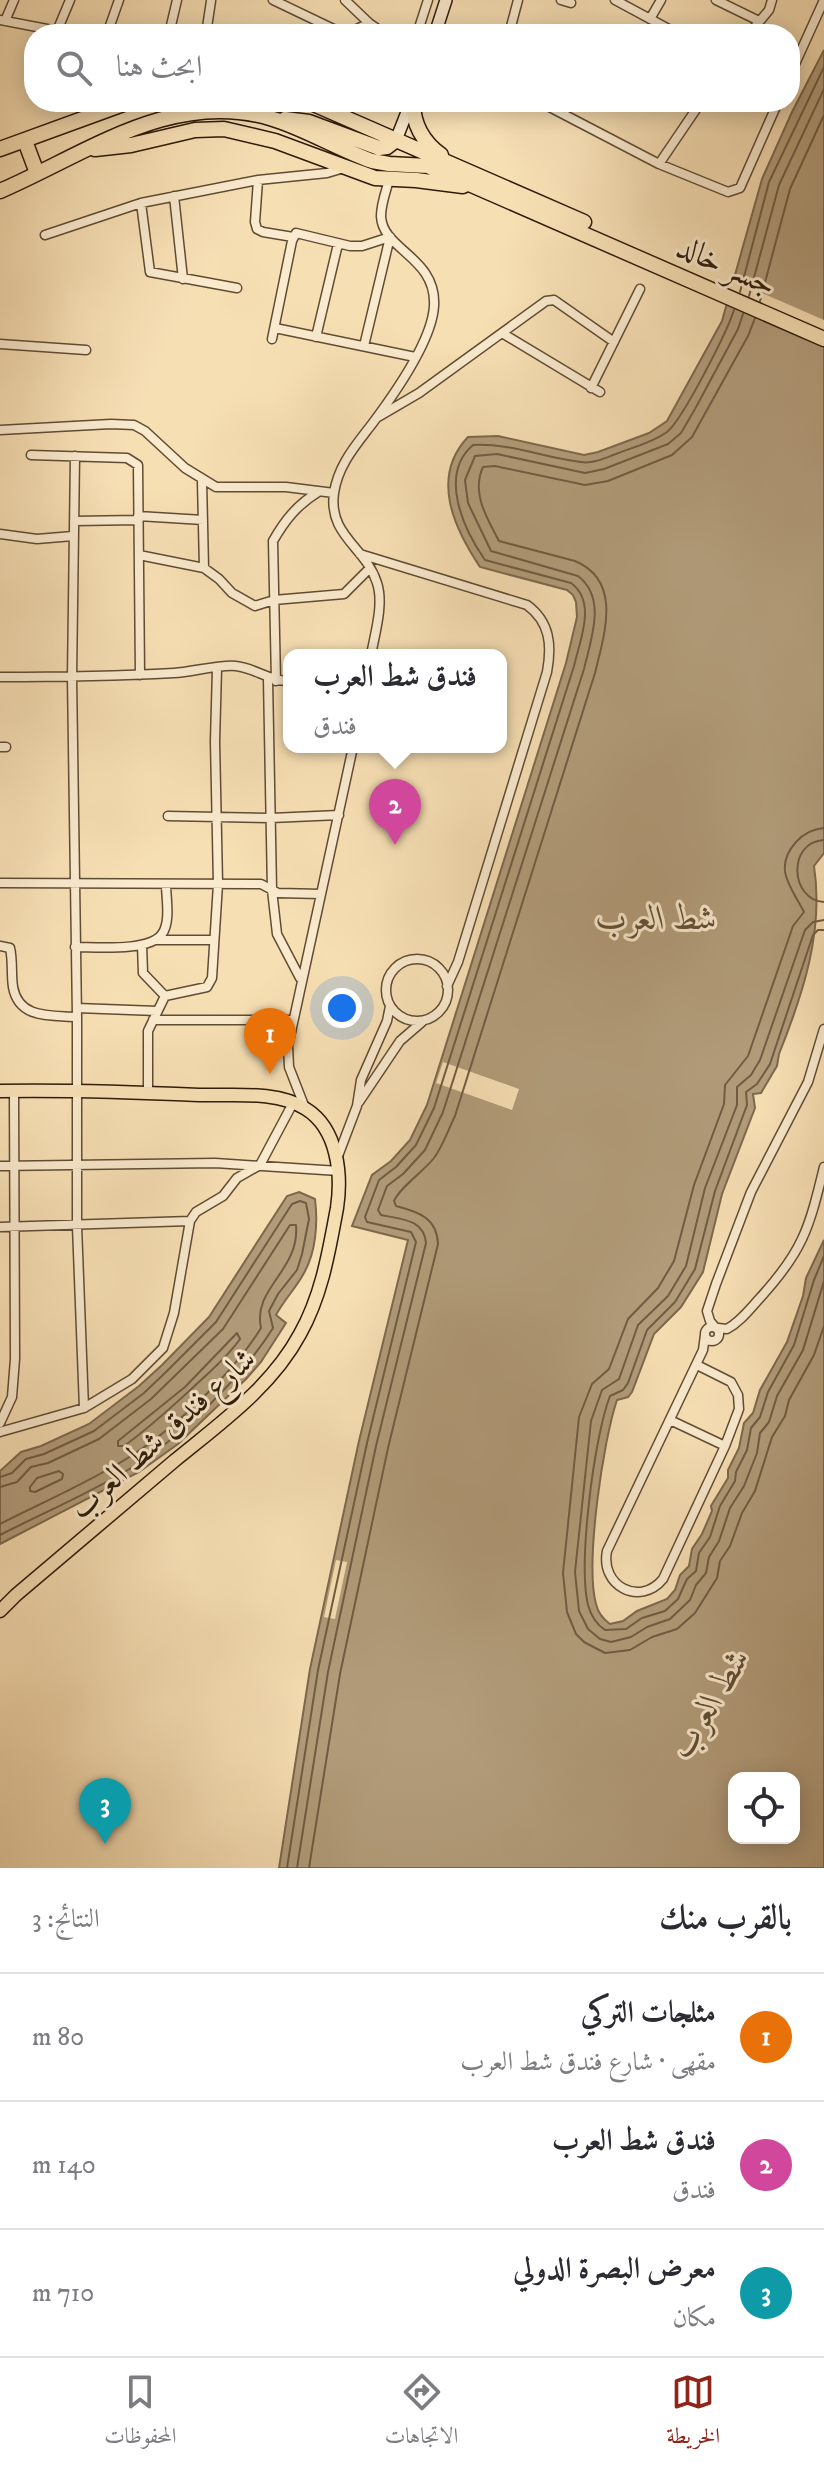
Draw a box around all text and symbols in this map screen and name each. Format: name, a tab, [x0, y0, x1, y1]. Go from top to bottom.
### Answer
search box	[24, 24, 800, 112]
icon: search	[52, 46, 96, 90]
text: ابحث هنا	[116, 49, 202, 86]
street label: جسر خالد	[670, 227, 782, 306]
popup	[283, 649, 507, 753]
text: فندق شط العرب	[313, 659, 477, 696]
text: فندق	[313, 710, 357, 743]
pin: 2	[369, 779, 421, 845]
water label: شط العرب	[596, 898, 718, 940]
your location	[322, 988, 362, 1028]
pin: 1	[244, 1008, 296, 1074]
street label: شارع فندق شط العرب	[62, 1340, 268, 1533]
water label: شط العرب	[661, 1640, 760, 1766]
map controls	[728, 1772, 800, 1844]
button: locate	[728, 1772, 800, 1844]
pin: 3	[79, 1778, 131, 1844]
text: بالقرب منك	[659, 1897, 792, 1939]
text: النتائج: 3	[32, 1903, 100, 1936]
text: مثلجات التركي	[581, 1995, 716, 2032]
text: 80 m	[32, 2021, 84, 2054]
text: 1	[761, 2021, 771, 2054]
text: مقهى · شارع فندق شط العرب	[460, 2046, 716, 2079]
text: فندق شط العرب	[552, 2123, 716, 2160]
text: 140 m	[32, 2149, 96, 2182]
text: 2	[760, 2149, 772, 2182]
text: فندق	[672, 2174, 716, 2207]
text: معرض البصرة الدولي	[513, 2251, 716, 2288]
text: 710 m	[32, 2277, 94, 2310]
text: 3	[761, 2277, 771, 2310]
text: مكان	[672, 2302, 716, 2335]
tab: المحفوظات	[104, 2370, 177, 2457]
tab: الاتجاهات	[385, 2370, 458, 2457]
tab: الخريطة	[666, 2370, 720, 2457]

